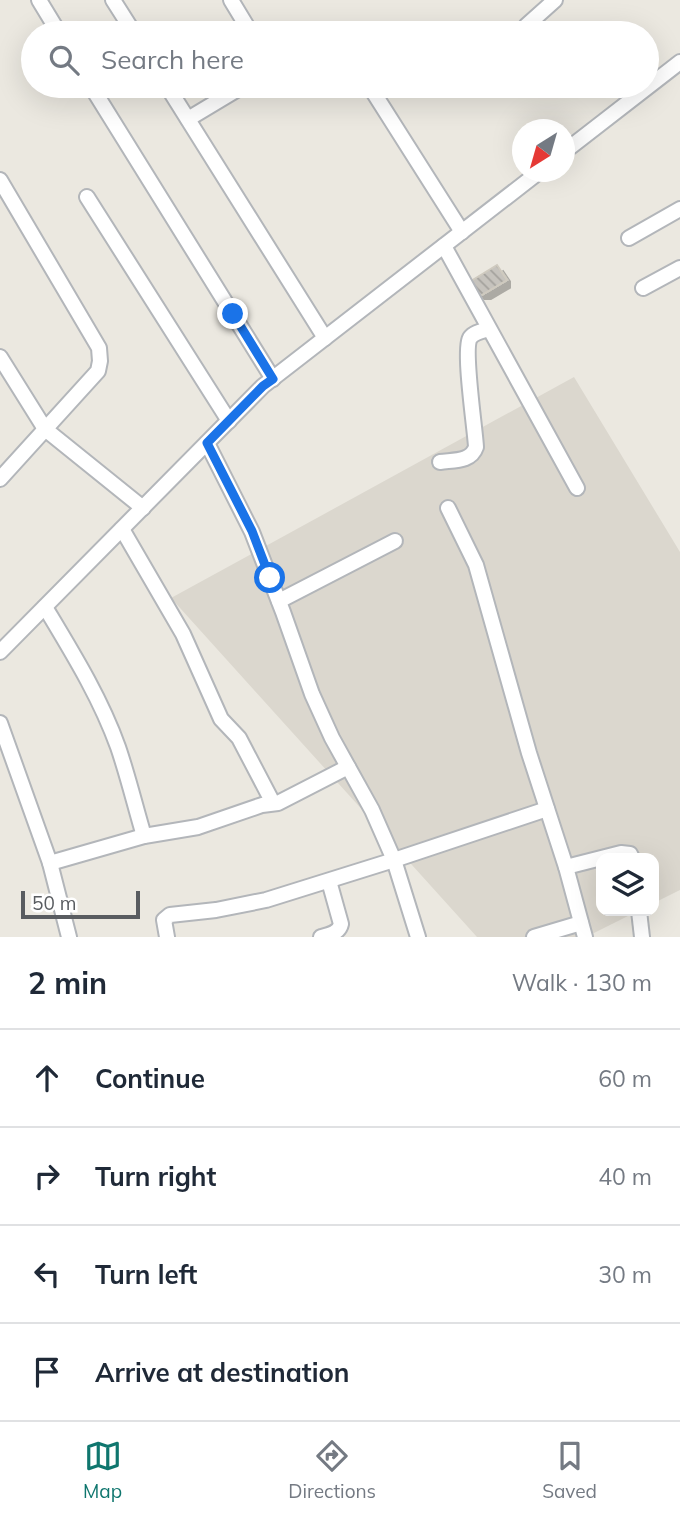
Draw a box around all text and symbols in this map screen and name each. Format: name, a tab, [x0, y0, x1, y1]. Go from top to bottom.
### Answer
search box	[21, 21, 659, 98]
icon: search	[45, 41, 83, 79]
text: Search here	[101, 43, 244, 76]
north arrow	[512, 119, 575, 182]
route end	[217, 298, 248, 329]
route start	[254, 562, 285, 593]
map controls	[596, 853, 659, 916]
button: layers	[596, 853, 659, 916]
scale bar	[21, 888, 140, 920]
text: 50 m	[32, 891, 76, 915]
text: 2 min	[28, 964, 107, 1002]
text: Walk · 130 m	[512, 968, 652, 997]
icon: ahead	[28, 1059, 66, 1097]
text: Continue	[95, 1062, 205, 1095]
text: 60 m	[598, 1064, 652, 1093]
icon: right	[28, 1157, 66, 1195]
text: Turn right	[95, 1160, 216, 1193]
text: 40 m	[598, 1162, 652, 1191]
icon: left	[28, 1255, 66, 1293]
text: Turn left	[95, 1258, 197, 1291]
text: 30 m	[598, 1260, 652, 1289]
icon: arrive	[28, 1353, 66, 1391]
text: Arrive at destination	[95, 1356, 350, 1389]
tab: Map	[83, 1437, 122, 1503]
tab: Directions	[288, 1437, 376, 1503]
tab: Saved	[542, 1437, 597, 1503]

